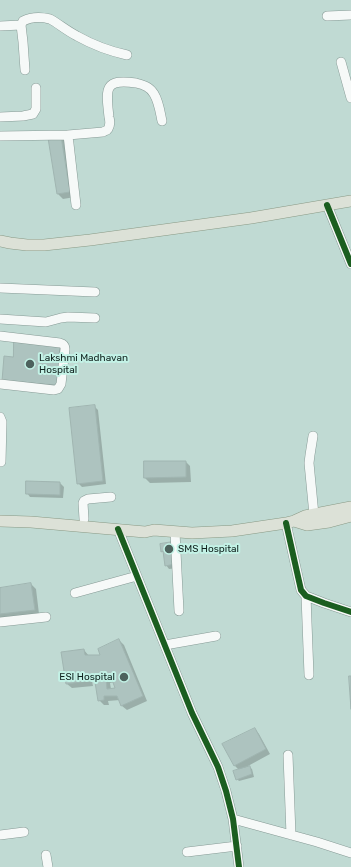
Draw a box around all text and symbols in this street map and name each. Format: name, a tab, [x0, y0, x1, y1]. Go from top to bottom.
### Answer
place label: Lakshmi Madhavan Hospital	[39, 352, 128, 376]
marker: Lakshmi Madhavan Hospital	[24, 358, 36, 370]
marker: SMS Hospital	[163, 543, 175, 555]
place label: SMS Hospital	[178, 543, 239, 555]
place label: ESI Hospital	[59, 671, 115, 683]
marker: ESI Hospital	[118, 671, 130, 683]

